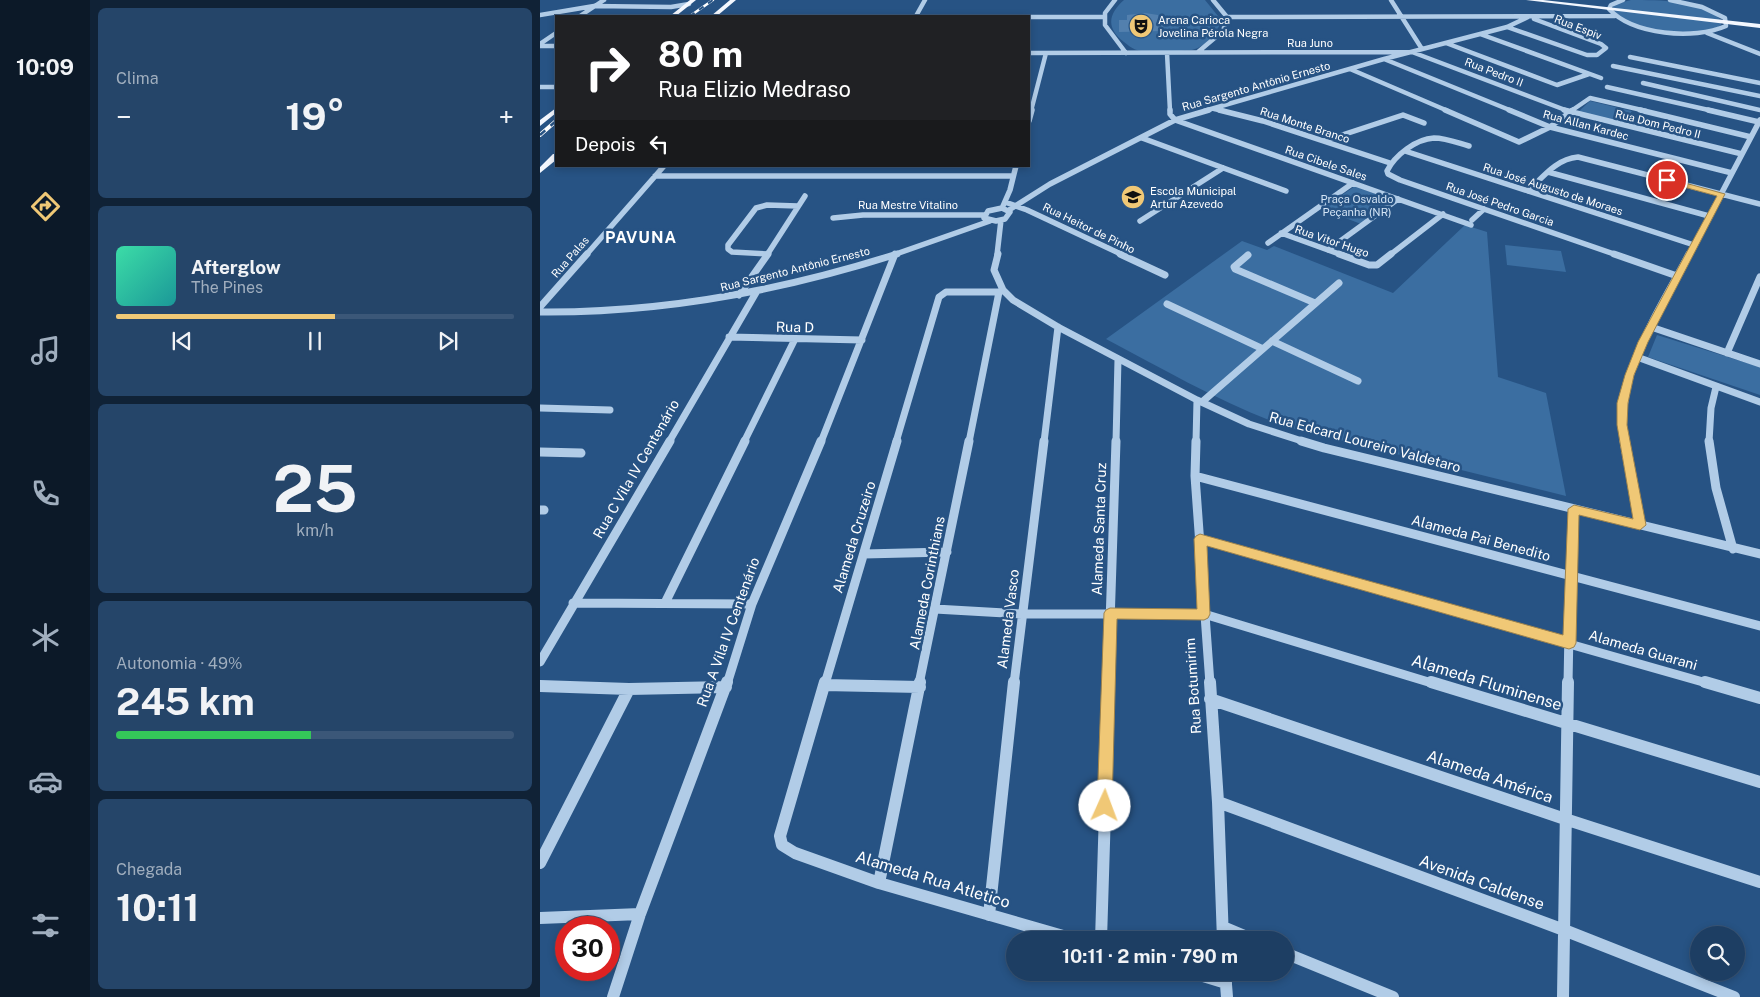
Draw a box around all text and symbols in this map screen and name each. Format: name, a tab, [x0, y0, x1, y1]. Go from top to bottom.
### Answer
theatre icon: Arena Carioca Jovelina Pérola Negra	[1128, 13, 1154, 39]
street label: Rua Espiv	[1553, 13, 1604, 42]
place label: Arena Carioca Jovelina Pérola Negra	[1158, 14, 1268, 39]
text: 80 m	[658, 34, 743, 75]
icon: right	[575, 35, 640, 100]
street label: Rua Juno	[1287, 37, 1333, 49]
text: 10:09	[16, 54, 74, 80]
street label: Rua Pedro II	[1463, 55, 1525, 89]
street label: Rua Sargento Antônio Ernesto	[1181, 59, 1331, 113]
text: Clima	[116, 69, 159, 88]
text: Rua Elizio Medraso	[658, 76, 851, 102]
text: 19°	[285, 94, 345, 139]
text: −	[116, 100, 132, 133]
text: +	[498, 100, 514, 133]
street label: Rua Monte Branco	[1259, 105, 1351, 145]
street label: Rua Allan Kardec	[1542, 108, 1630, 142]
street label: Rua Dom Pedro II	[1614, 108, 1702, 140]
icon: left	[645, 130, 673, 158]
text: Depois	[575, 133, 635, 155]
street label: Rua Cibele Sales	[1283, 143, 1369, 183]
pin	[1646, 159, 1688, 201]
street label: Rua José Augusto de Moraes	[1482, 161, 1625, 217]
icon: arrive	[1653, 166, 1681, 194]
street label: Rua José Pedro Garcia	[1445, 180, 1555, 228]
school or university icon: Escola Municipal Artur Azevedo	[1120, 184, 1146, 210]
place label: Escola Municipal Artur Azevedo	[1150, 185, 1236, 210]
icon: directions	[28, 189, 63, 224]
park label: Praça Osvaldo Peçanha (NR)	[1321, 193, 1393, 219]
street label: Rua Mestre Vitalino	[858, 199, 958, 211]
street label: Rua Heitor de Pinho	[1041, 200, 1137, 256]
street label: Rua Vitor Hugo	[1293, 223, 1371, 259]
district label: PAVUNA	[605, 228, 677, 247]
street label: Rua Palas	[549, 234, 591, 280]
street label: Rua Sargento Antônio Ernesto	[719, 245, 871, 293]
text: Afterglow	[191, 256, 281, 278]
text: The Pines	[191, 278, 263, 297]
street label: Rua D	[776, 319, 814, 335]
icon: previous	[168, 327, 196, 355]
icon: pause	[301, 327, 329, 355]
icon: next	[434, 327, 462, 355]
icon: music	[28, 333, 63, 368]
street label: Rua C Vila IV Centenário	[590, 397, 682, 541]
street label: Rua Edcard Loureiro Valdetaro	[1267, 409, 1463, 475]
text: 25	[272, 450, 358, 527]
street label: Alameda Santa Cruz	[1089, 462, 1109, 596]
icon: phone	[28, 476, 63, 511]
street label: Alameda Cruzeiro	[829, 479, 879, 595]
street label: Alameda Pai Benedito	[1410, 512, 1552, 564]
street label: Alameda Corinthians	[906, 515, 948, 651]
text: km/h	[296, 521, 334, 540]
street label: Rua A Vila IV Centenário	[693, 555, 763, 709]
street label: Alameda Vasco	[994, 568, 1022, 670]
icon: climate	[28, 620, 63, 655]
street label: Alameda Guarani	[1587, 627, 1699, 673]
street label: Rua Botumirim	[1182, 638, 1204, 734]
street label: Alameda Fluminense	[1409, 651, 1564, 714]
text: Autonomia · 49%	[116, 654, 242, 673]
text: 245 km	[116, 679, 255, 724]
street label: Alameda América	[1424, 746, 1555, 807]
icon: car	[28, 764, 63, 799]
position arrow	[1078, 779, 1130, 831]
street label: Alameda Rua Atletico	[853, 847, 1012, 912]
street label: Avenida Caldense	[1417, 851, 1547, 914]
text: Chegada	[116, 860, 182, 879]
text: 10:11	[116, 885, 200, 930]
icon: filters	[28, 908, 63, 943]
speed limit sign: 30	[555, 916, 620, 981]
map controls	[1690, 926, 1745, 981]
button: search	[1690, 926, 1745, 981]
text: 10:11 · 2 min · 790 m	[1062, 945, 1238, 967]

